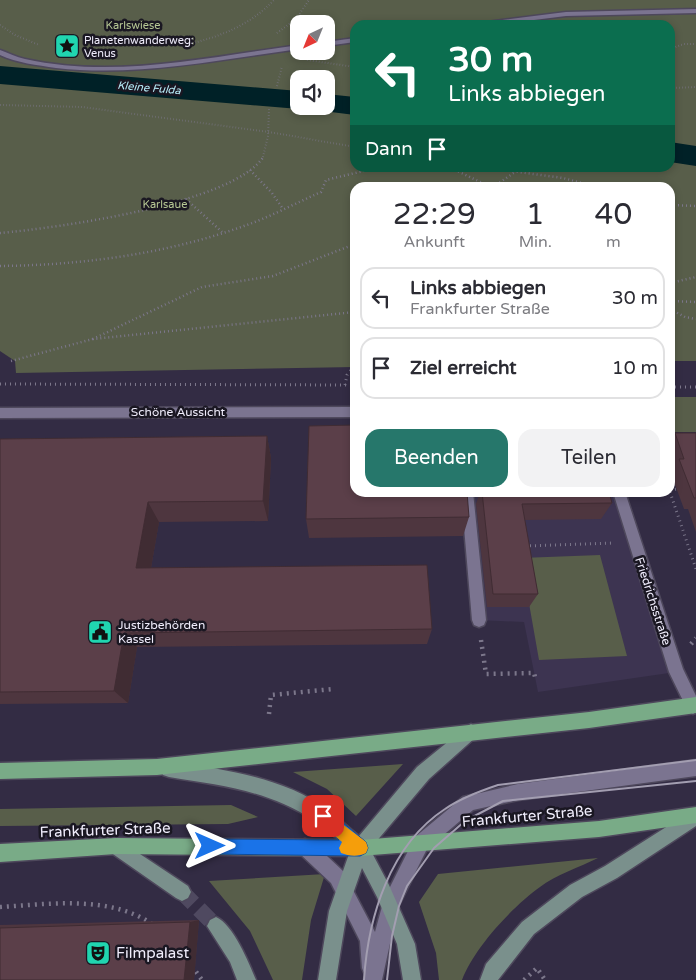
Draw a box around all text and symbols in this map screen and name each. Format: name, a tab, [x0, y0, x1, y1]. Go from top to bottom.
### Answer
north arrow	[290, 15, 335, 60]
map controls	[290, 15, 335, 115]
park label: Karlswiese	[106, 19, 160, 32]
place icon: Planetenwanderweg: Venus	[54, 33, 80, 59]
place label: Planetenwanderweg: Venus	[84, 34, 194, 60]
text: 30 m	[448, 39, 533, 81]
icon: left	[365, 40, 430, 105]
button: sound	[290, 70, 335, 115]
water label: Kleine Fulda	[117, 79, 182, 97]
text: Links abbiegen	[448, 81, 606, 107]
icon: arrive	[423, 135, 451, 163]
text: Dann	[365, 138, 413, 160]
text: 22:29	[393, 196, 476, 233]
text: 1	[526, 196, 545, 233]
text: 40	[595, 196, 632, 233]
park label: Karlsaue	[143, 198, 187, 211]
text: Ankunft	[403, 232, 465, 252]
text: Min.	[519, 232, 552, 252]
text: m	[606, 232, 621, 252]
text: Links abbiegen	[410, 277, 546, 299]
icon: left	[367, 284, 395, 312]
text: 30 m	[612, 287, 658, 309]
text: Frankfurter Straße	[410, 299, 550, 319]
icon: arrive	[367, 354, 395, 382]
text: Ziel erreicht	[410, 357, 517, 379]
text: 10 m	[612, 357, 658, 379]
street label: Schöne Aussicht	[131, 405, 226, 419]
button: Beenden	[365, 429, 508, 487]
button: Teilen	[518, 429, 660, 487]
street label: Friedrichsstraße	[632, 555, 674, 647]
place label: Justizbehörden Kassel	[118, 618, 205, 646]
public building icon: Justizbehörden Kassel	[87, 619, 113, 645]
pin	[302, 795, 344, 837]
street label: Frankfurter Straße	[461, 801, 593, 831]
icon: arrive	[309, 802, 337, 830]
street label: Frankfurter Straße	[39, 819, 171, 841]
position arrow	[183, 819, 235, 871]
theatre icon: Filmpalast	[85, 940, 111, 966]
place label: Filmpalast	[116, 944, 189, 962]

